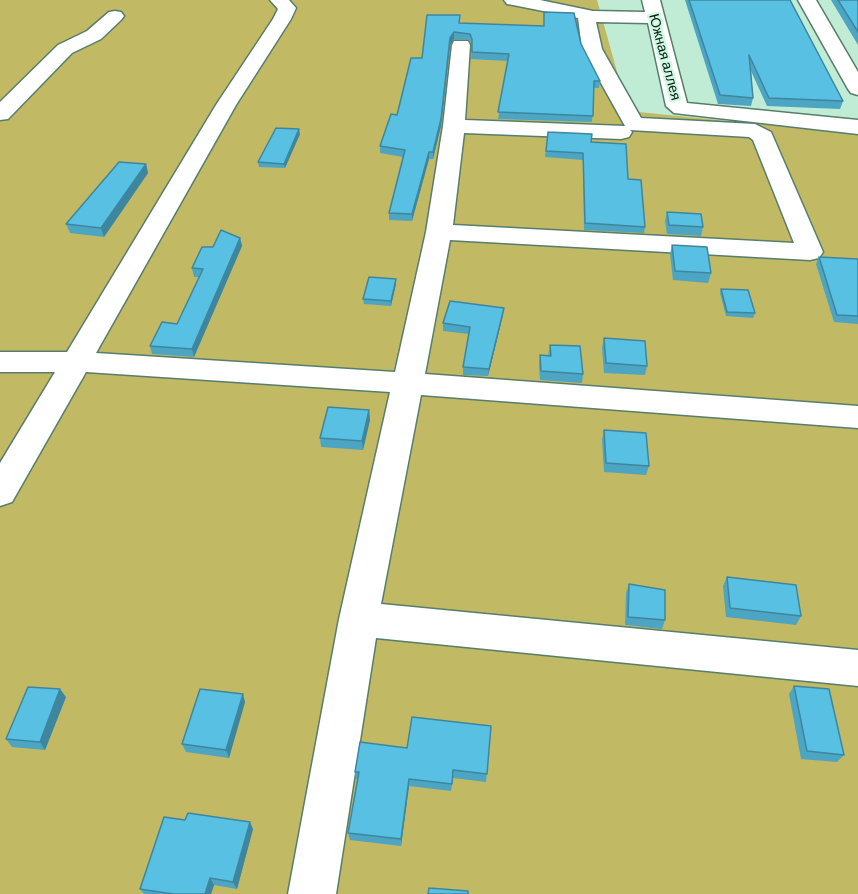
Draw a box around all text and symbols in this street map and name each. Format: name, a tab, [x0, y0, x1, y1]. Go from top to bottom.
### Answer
street label: Южная аллея	[645, 12, 685, 102]

